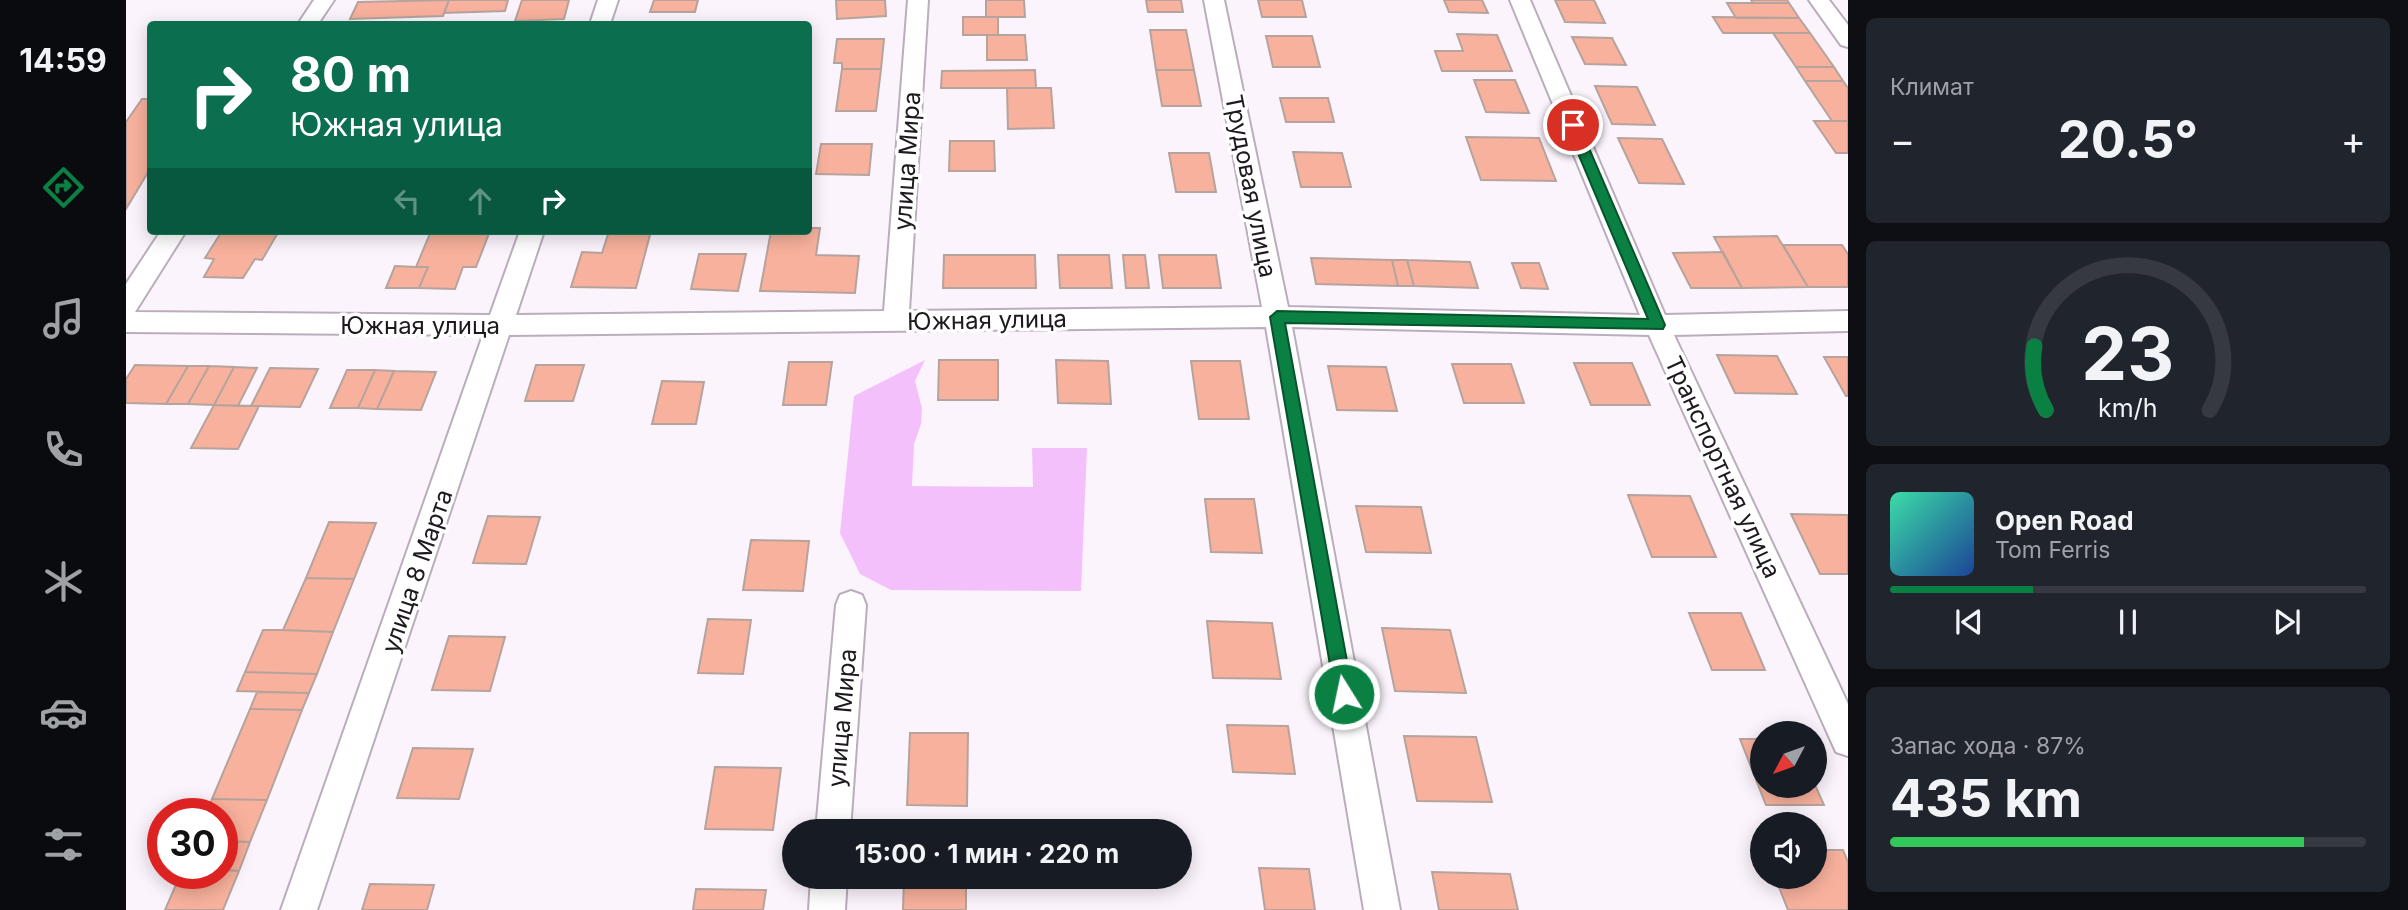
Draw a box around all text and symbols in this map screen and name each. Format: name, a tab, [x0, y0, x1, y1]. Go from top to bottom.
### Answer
text: 14:59	[19, 41, 107, 80]
text: 80 m	[290, 45, 411, 104]
icon: right	[175, 49, 266, 140]
text: Климат	[1890, 73, 1974, 101]
street label: улица Мира	[888, 91, 926, 231]
street label: Трудовая улица	[1219, 92, 1283, 280]
pin	[1543, 95, 1603, 155]
text: Южная улица	[290, 105, 503, 144]
icon: arrive	[1554, 106, 1592, 144]
text: 20.5°	[2058, 108, 2198, 171]
text: −	[1890, 117, 1915, 163]
text: +	[2341, 117, 2366, 163]
icon: directions	[39, 163, 88, 212]
icon: left	[388, 182, 426, 220]
icon: ahead	[461, 182, 499, 220]
icon: right	[534, 182, 572, 220]
icon: music	[39, 294, 88, 343]
street label: Южная улица	[907, 304, 1067, 336]
text: 23	[2082, 309, 2174, 398]
street label: Южная улица	[340, 311, 500, 340]
street label: Транспортная улица	[1659, 352, 1787, 582]
text: km/h	[2098, 392, 2158, 422]
icon: phone	[39, 425, 88, 474]
street label: улица 8 Марта	[375, 485, 459, 657]
text: Open Road	[1995, 505, 2134, 536]
text: Tom Ferris	[1995, 536, 2110, 564]
icon: climate	[39, 557, 88, 606]
icon: previous	[1950, 603, 1988, 641]
icon: pause	[2109, 603, 2147, 641]
icon: next	[2268, 603, 2306, 641]
street label: улица Мира	[821, 647, 863, 789]
position arrow	[1307, 657, 1381, 731]
icon: car	[39, 688, 88, 737]
north arrow	[1750, 721, 1827, 798]
map controls	[1750, 721, 1827, 889]
text: Запас хода · 87%	[1890, 732, 2086, 760]
text: 435 km	[1890, 767, 2082, 830]
speed limit sign: 30	[147, 798, 238, 889]
button: sound	[1750, 812, 1827, 889]
icon: filters	[39, 820, 88, 869]
text: 15:00 · 1 мин · 220 m	[855, 838, 1119, 869]

